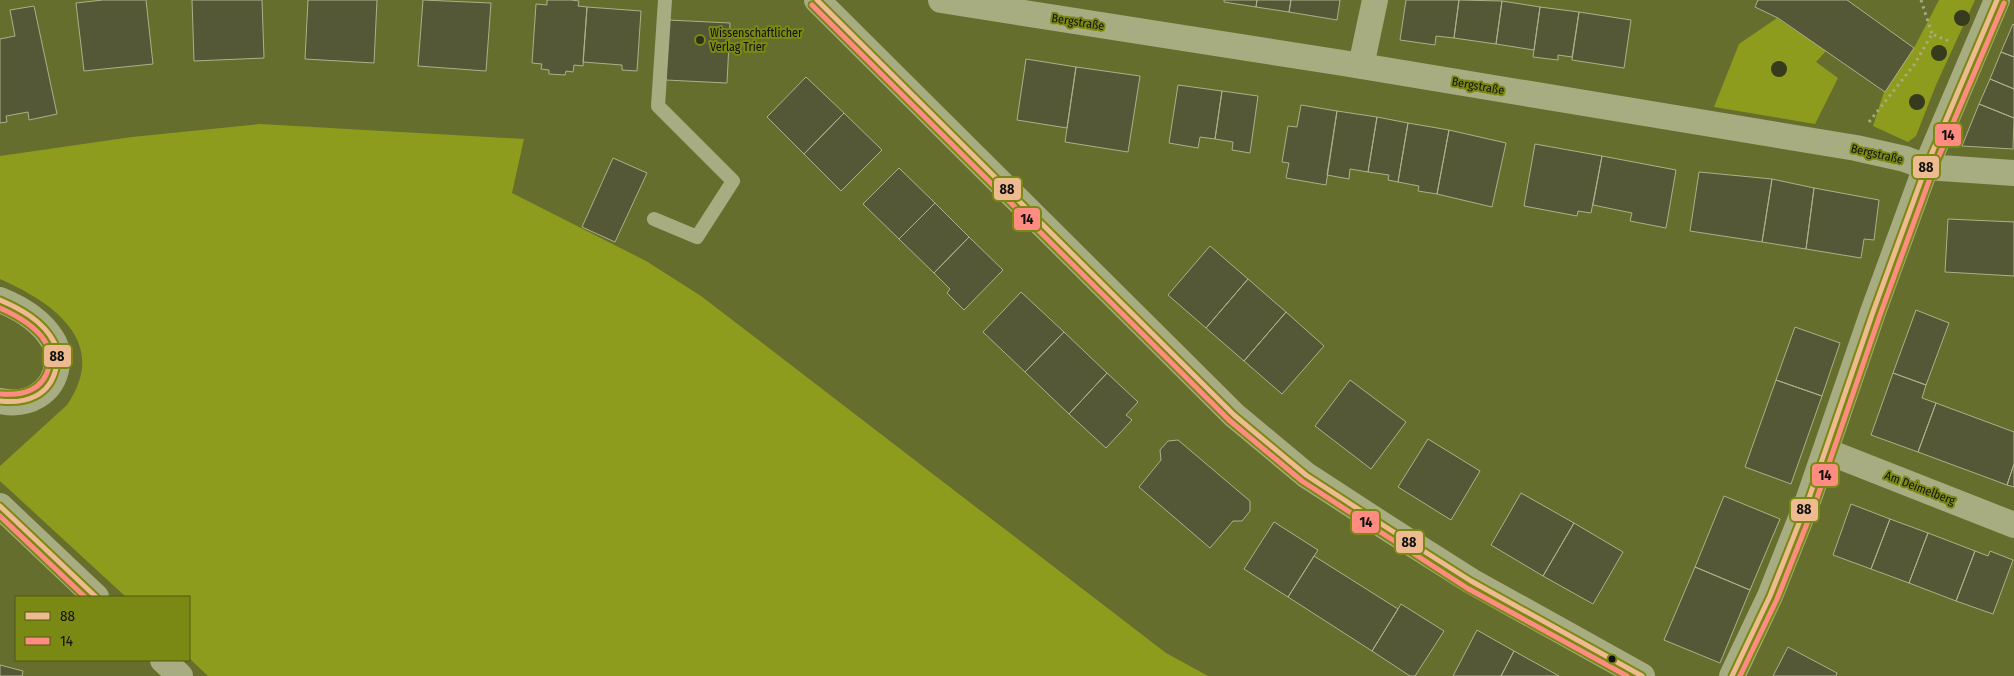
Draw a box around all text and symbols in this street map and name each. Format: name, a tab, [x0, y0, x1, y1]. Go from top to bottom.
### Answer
street label: Bergstraße	[1051, 11, 1105, 33]
place label: Wissenschaftlicher Verlag Trier	[710, 26, 803, 54]
marker: Wissenschaftlicher Verlag Trier	[694, 34, 706, 46]
street label: Bergstraße	[1451, 74, 1505, 98]
line badge: 14	[1934, 123, 1962, 147]
text: 14	[1941, 127, 1955, 144]
street label: Bergstraße	[1850, 141, 1905, 167]
line badge: 88	[1912, 155, 1940, 179]
text: 88	[1919, 159, 1934, 176]
line badge: 88	[993, 177, 1022, 201]
text: 88	[1000, 181, 1015, 198]
line badge: 14	[1013, 207, 1041, 231]
text: 14	[1020, 211, 1034, 228]
line badge: 88	[43, 344, 72, 368]
text: 88	[50, 348, 65, 365]
line badge: 14	[1811, 463, 1839, 487]
text: 14	[1818, 467, 1832, 484]
street label: Am Deimelberg	[1883, 468, 1958, 508]
line badge: 88	[1790, 498, 1819, 522]
text: 88	[1797, 501, 1812, 518]
line badge: 14	[1351, 510, 1380, 534]
text: 14	[1359, 514, 1373, 531]
line badge: 88	[1395, 530, 1424, 554]
text: 88	[1402, 534, 1417, 551]
legend	[15, 596, 190, 661]
text: 88	[60, 607, 75, 625]
text: 14	[60, 632, 73, 650]
unlabelled marker	[1607, 654, 1617, 664]

